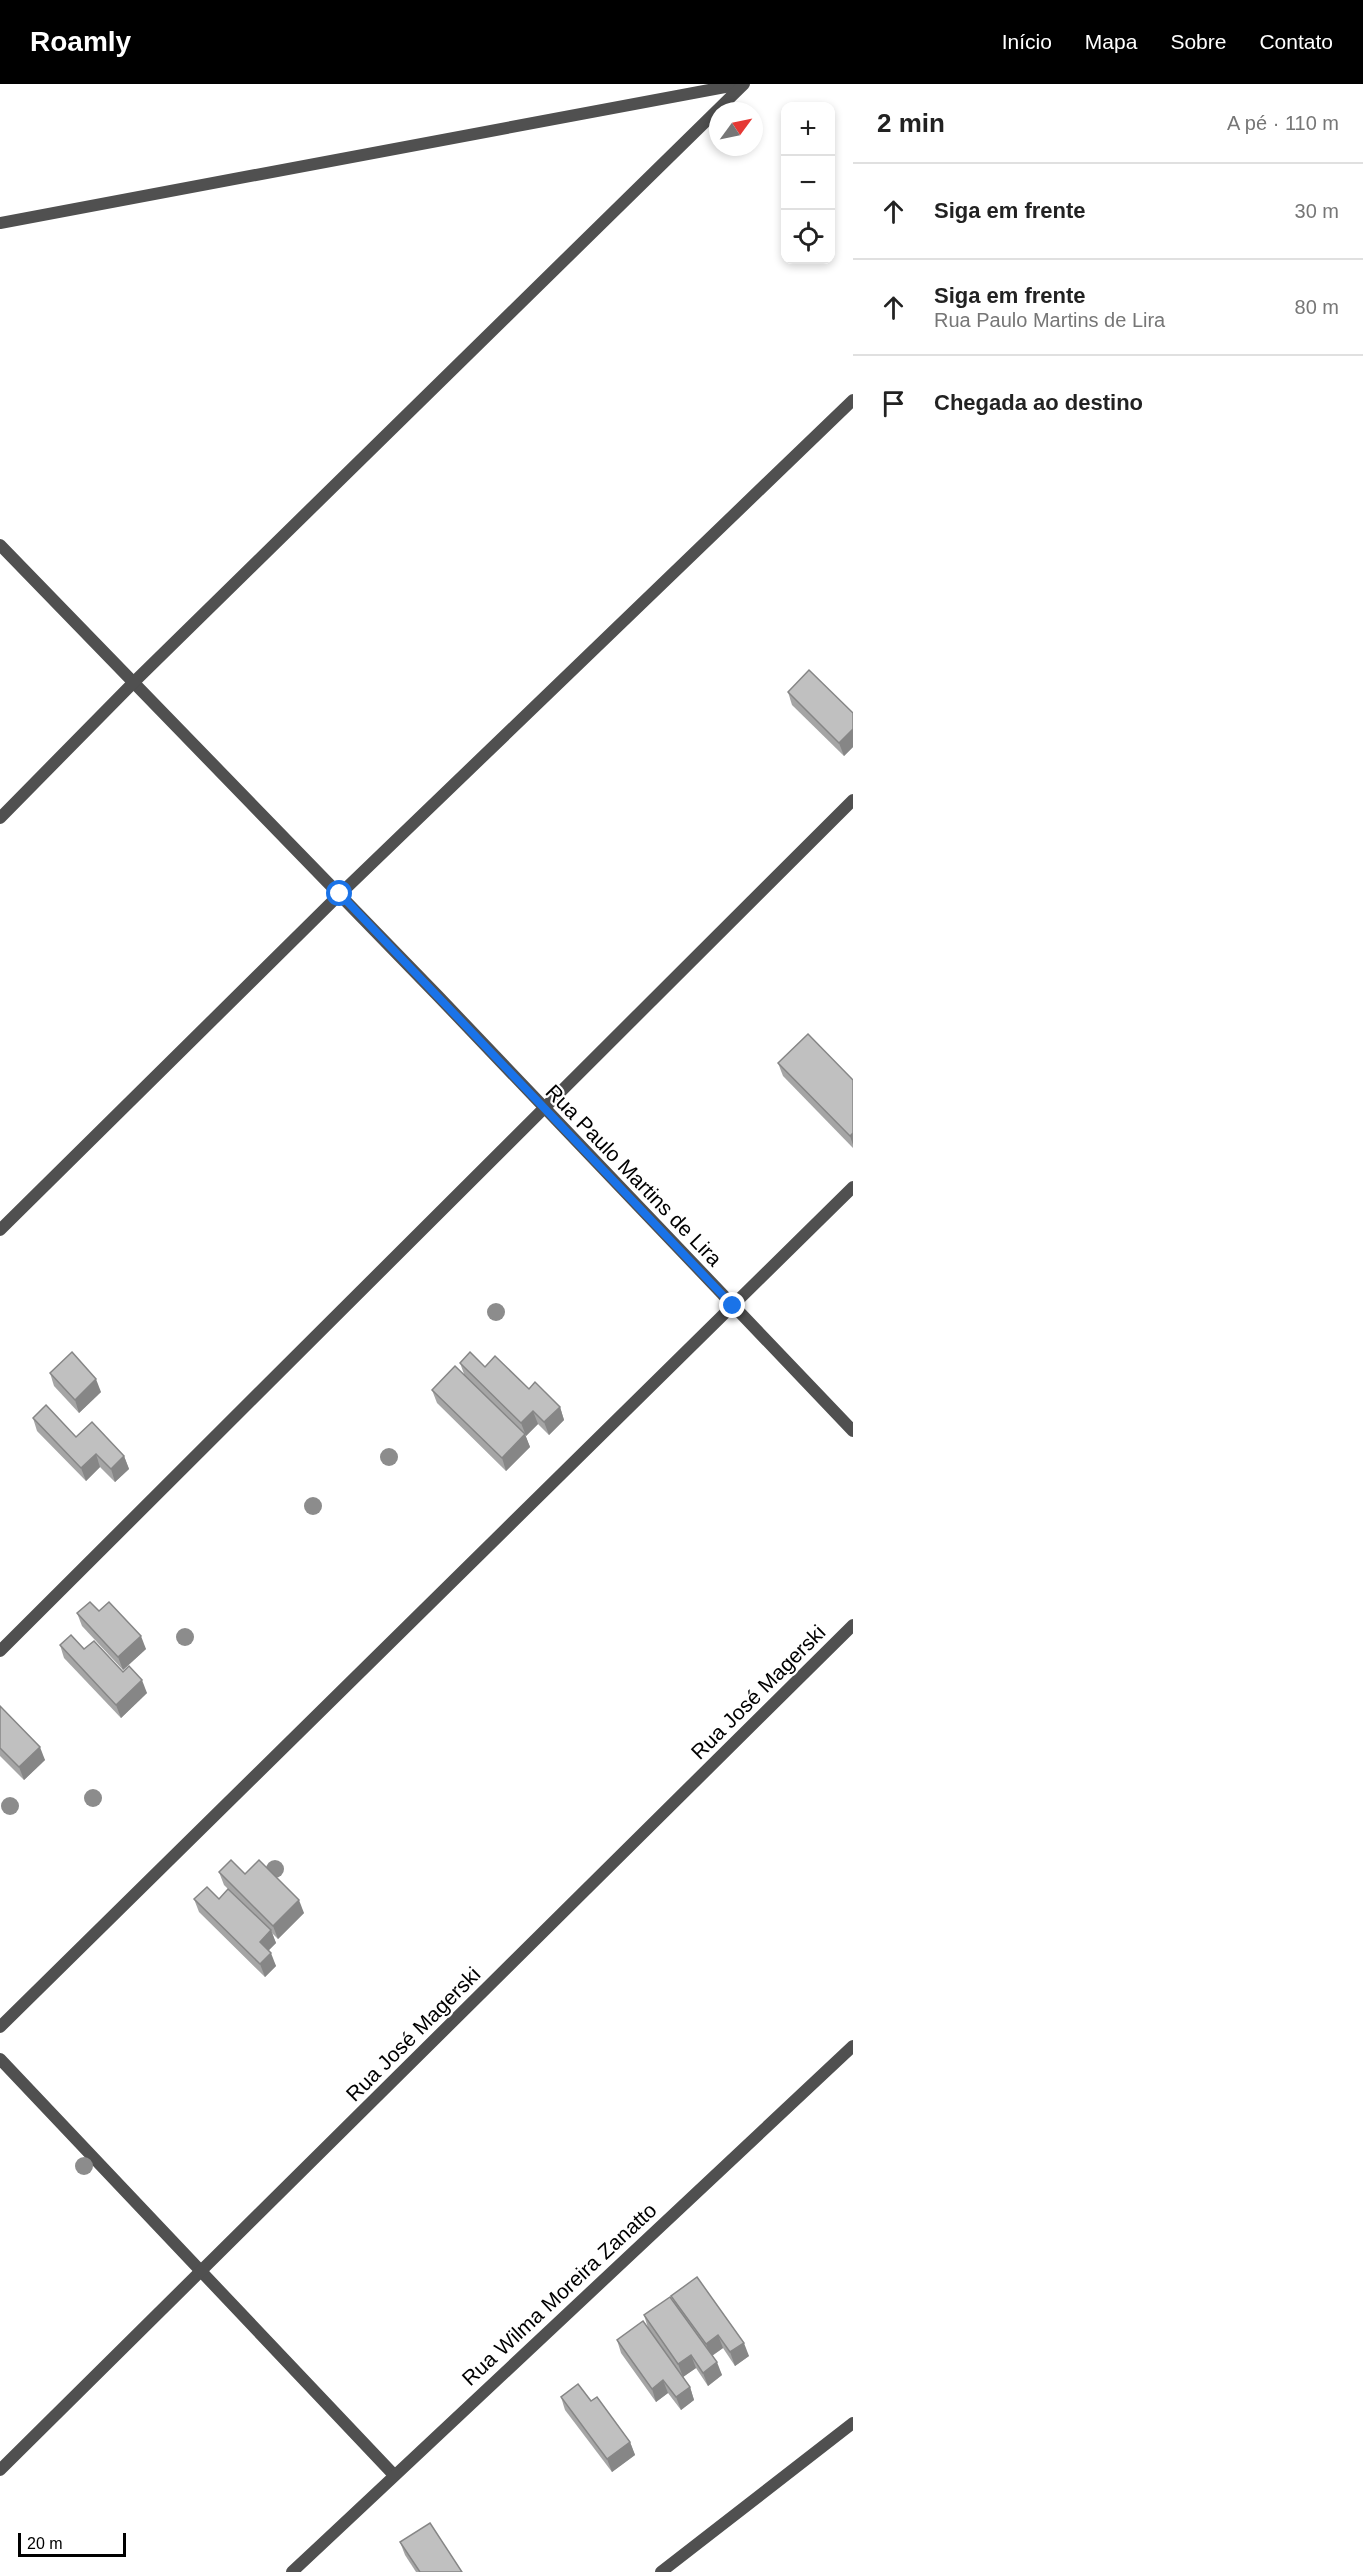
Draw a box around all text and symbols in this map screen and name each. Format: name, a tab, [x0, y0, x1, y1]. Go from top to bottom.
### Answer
text: Roamly	[30, 26, 131, 57]
text: Início	[1002, 30, 1052, 53]
text: Mapa	[1085, 30, 1137, 53]
text: Sobre	[1170, 30, 1226, 53]
text: Contato	[1259, 30, 1333, 53]
north arrow	[709, 102, 763, 156]
map controls	[781, 102, 835, 264]
button: +	[781, 102, 835, 156]
text: 2 min	[877, 108, 945, 138]
text: A pé · 110 m	[1227, 112, 1339, 134]
button: −	[781, 156, 835, 210]
icon: ahead	[877, 195, 910, 228]
text: Siga em frente	[934, 198, 1086, 223]
text: 30 m	[1295, 200, 1339, 222]
button: locate	[781, 210, 835, 264]
text: Siga em frente	[934, 283, 1086, 308]
icon: ahead	[877, 291, 910, 324]
text: 80 m	[1295, 296, 1339, 318]
text: Rua Paulo Martins de Lira	[934, 309, 1165, 331]
icon: arrive	[877, 387, 910, 420]
text: Chegada ao destino	[934, 390, 1143, 415]
route start	[326, 880, 352, 906]
street label: Rua Paulo Martins de Lira	[541, 1080, 727, 1271]
route end	[719, 1292, 745, 1318]
street label: Rua José Magerski	[686, 1620, 830, 1764]
street label: Rua José Magerski	[341, 1962, 485, 2106]
street label: Rua Wilma Moreira Zanatto	[457, 2198, 661, 2390]
scale bar	[18, 2530, 126, 2558]
text: 20 m	[27, 2535, 63, 2552]

